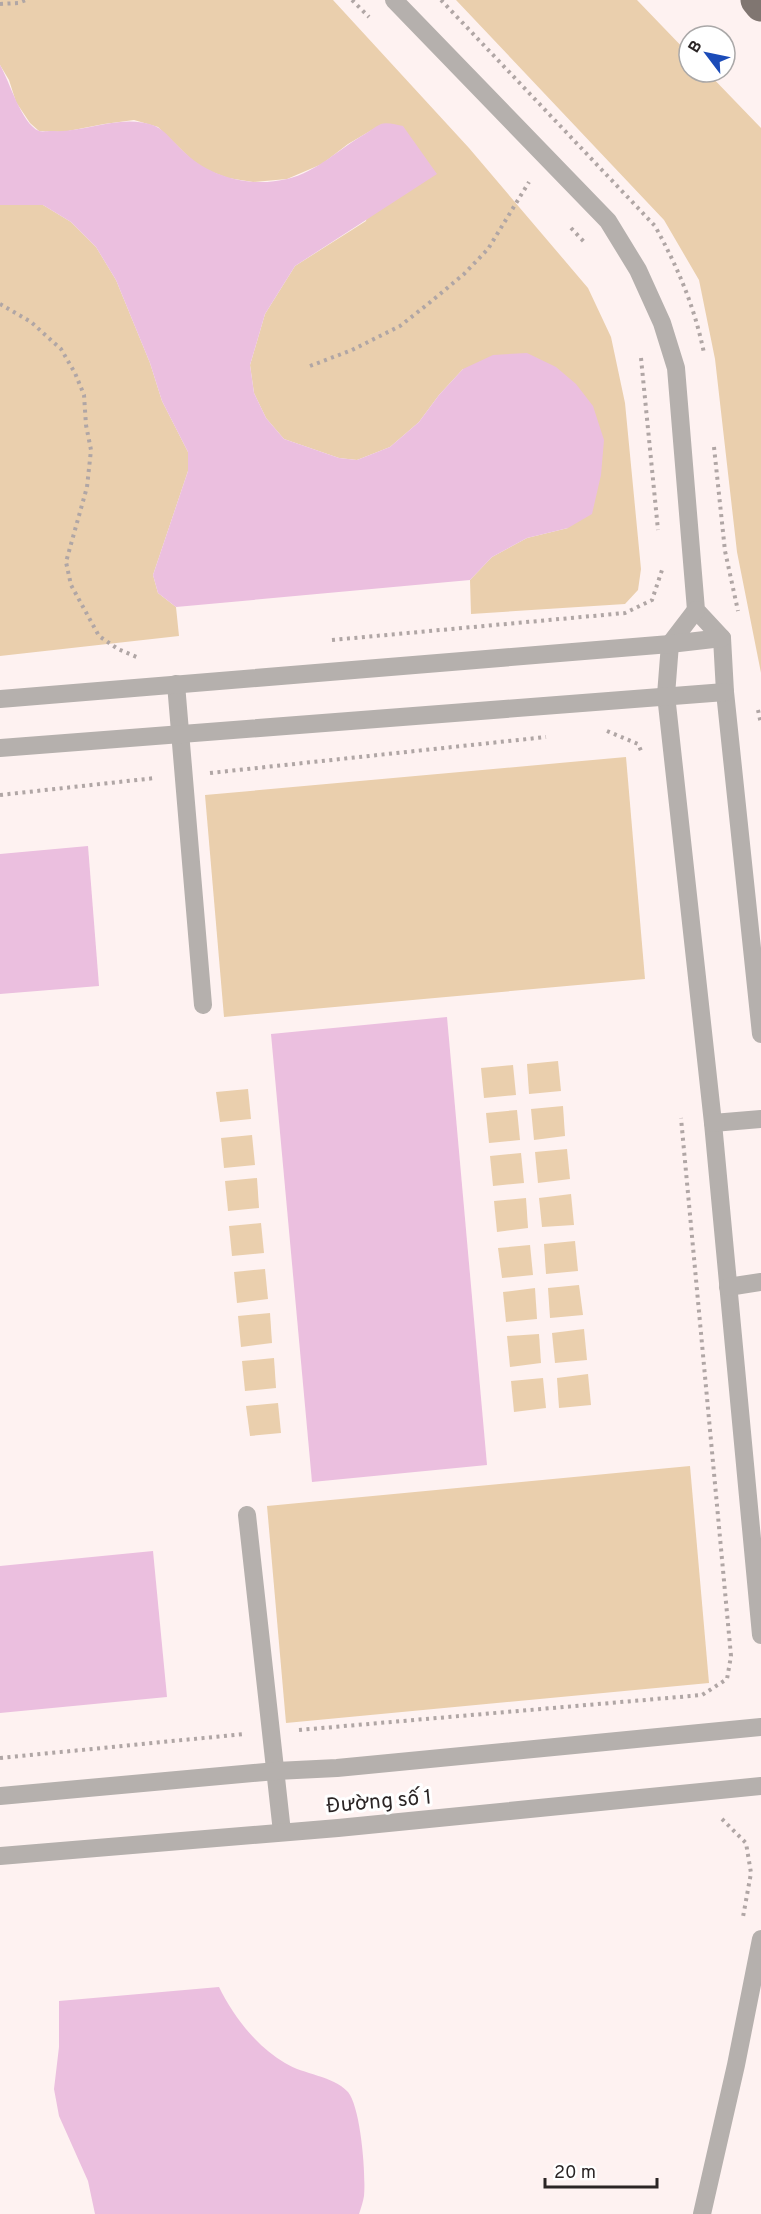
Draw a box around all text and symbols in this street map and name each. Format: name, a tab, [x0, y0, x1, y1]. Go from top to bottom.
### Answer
north arrow	[677, 24, 737, 84]
text: B	[685, 37, 707, 57]
street label: Đường số 1	[325, 1784, 433, 1821]
scale bar	[545, 2151, 658, 2189]
text: 20 m	[554, 2162, 596, 2185]

